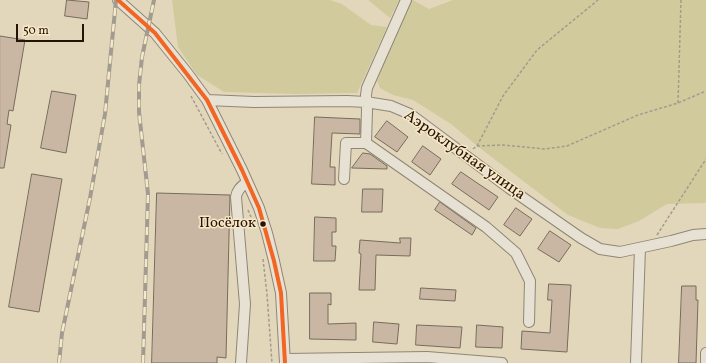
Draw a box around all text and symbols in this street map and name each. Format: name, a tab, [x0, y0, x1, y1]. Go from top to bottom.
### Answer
scale bar	[18, 16, 86, 42]
text: 50 m	[23, 23, 49, 39]
street label: Аэроклубная улица	[399, 107, 529, 205]
place label: Посёлок	[199, 215, 256, 233]
marker: Посёлок	[258, 219, 268, 229]

